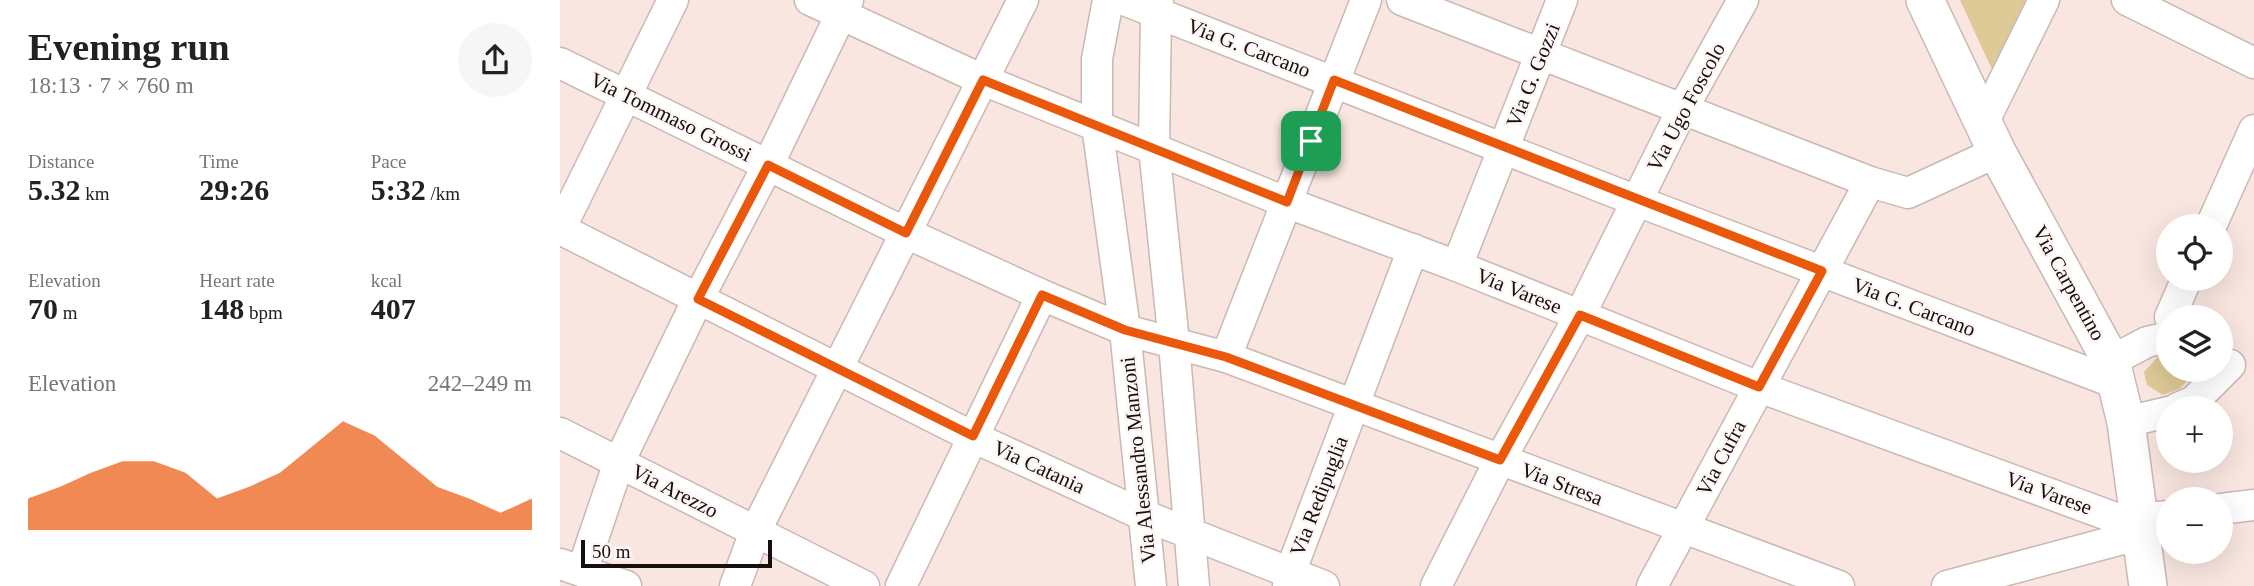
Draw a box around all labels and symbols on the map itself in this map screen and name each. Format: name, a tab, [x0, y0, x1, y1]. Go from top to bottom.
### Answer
street label: Via G. Carcano	[1184, 14, 1314, 82]
street label: Via G. Gozzi	[1501, 19, 1565, 131]
street label: Via Ugo Foscolo	[1642, 39, 1730, 175]
street label: Via Tommaso Grossi	[586, 68, 756, 167]
pin	[1281, 111, 1341, 171]
street label: Via Carpentino	[2028, 221, 2110, 345]
street label: Via Varese	[1473, 263, 1565, 319]
street label: Via G. Carcano	[1849, 273, 1979, 341]
street label: Via Alessandro Manzoni	[1115, 355, 1161, 564]
street label: Via Cufra	[1691, 416, 1751, 500]
street label: Via Redipuglia	[1285, 432, 1353, 559]
street label: Via Catania	[989, 435, 1089, 499]
street label: Via Stresa	[1518, 457, 1607, 511]
street label: Via Arezzo	[628, 459, 722, 523]
street label: Via Varese	[2003, 466, 2095, 520]
scale bar	[581, 537, 772, 569]

